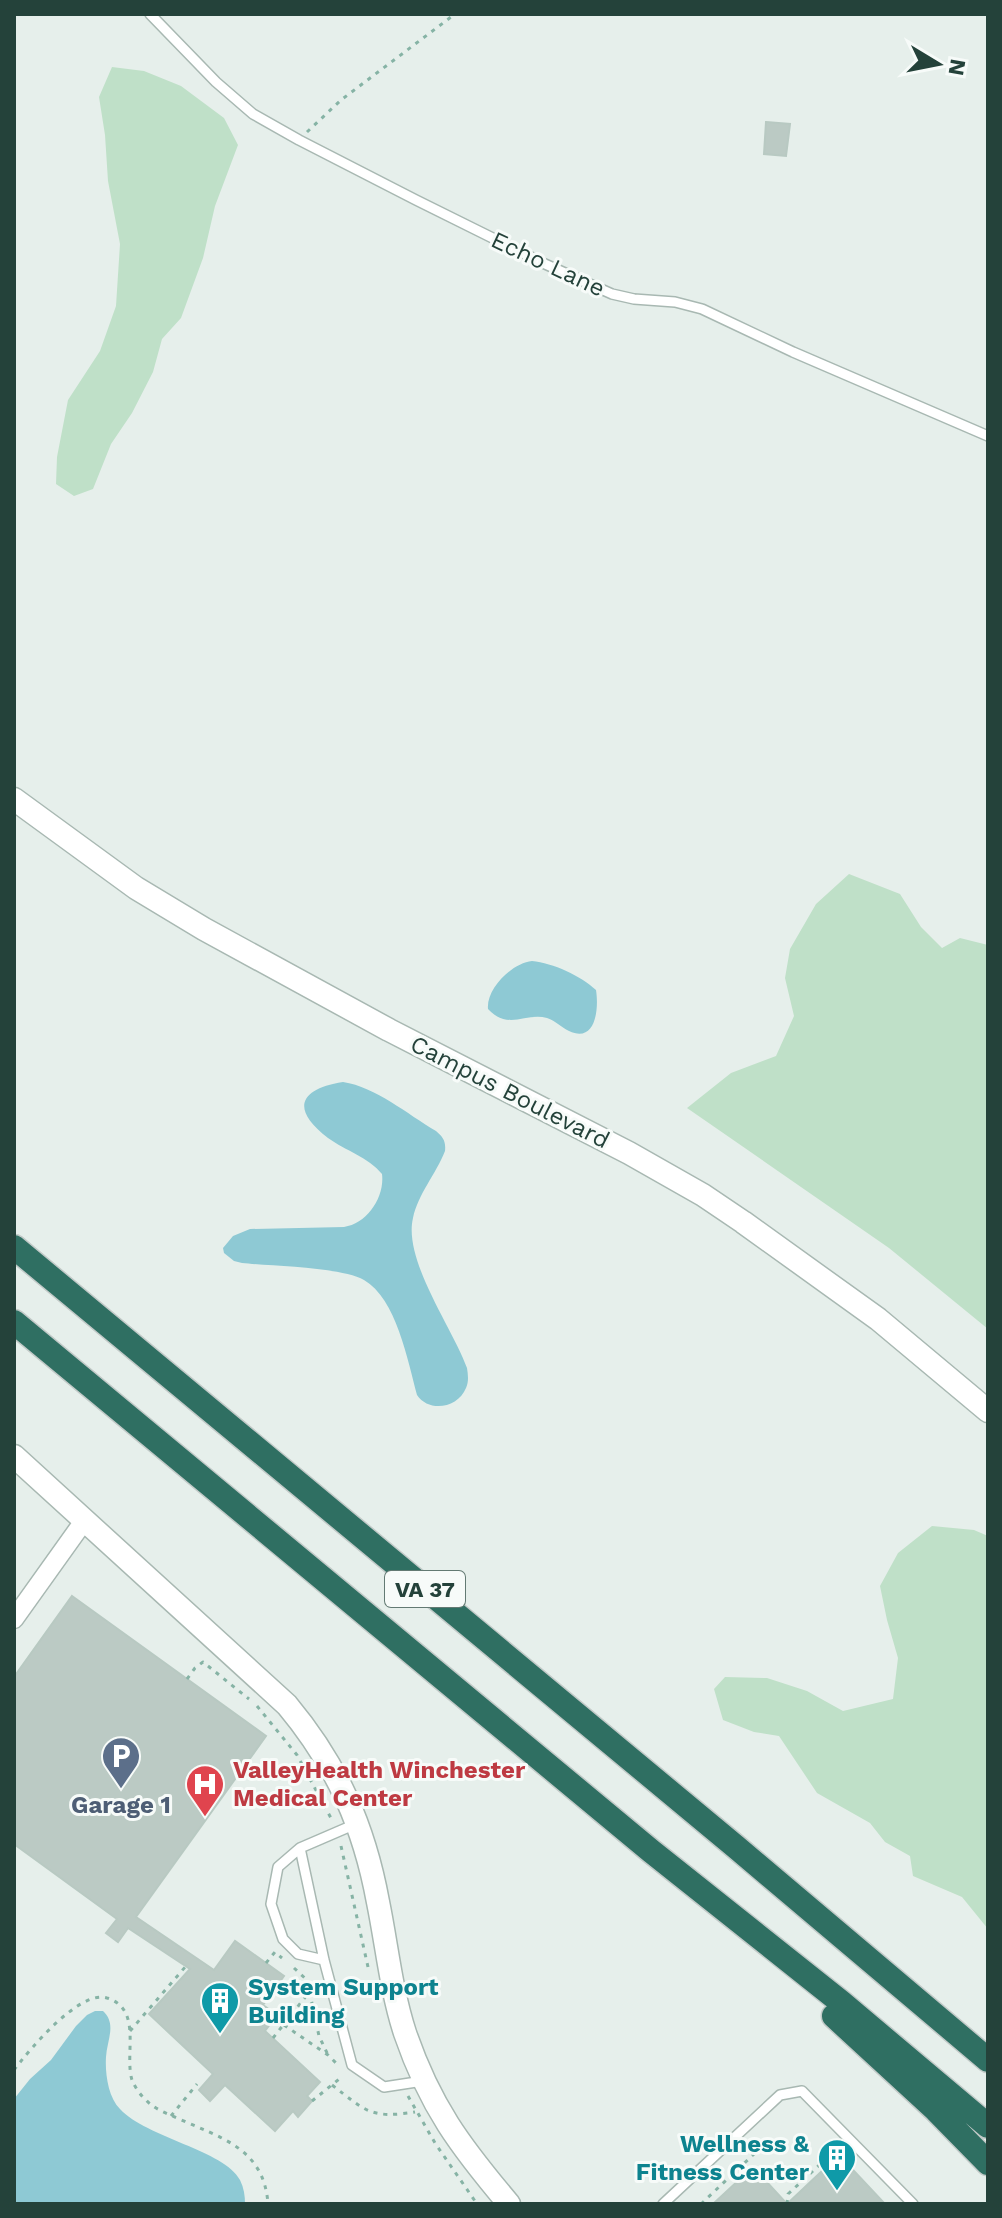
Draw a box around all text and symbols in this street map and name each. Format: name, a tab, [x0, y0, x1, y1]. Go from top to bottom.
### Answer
north arrow	[898, 24, 978, 104]
text: N	[943, 57, 971, 78]
street label: Echo Lane	[487, 225, 609, 303]
street label: Campus Boulevard	[406, 1030, 614, 1154]
road number: VA 37	[385, 1571, 465, 1607]
parking icon: Garage 1	[100, 1735, 142, 1790]
place label: ValleyHealth Winchester Medical Center	[233, 1756, 526, 1812]
hospital icon: ValleyHealth Winchester Medical Center	[184, 1763, 226, 1818]
place label: Garage 1	[71, 1791, 171, 1819]
place label: System Support Building	[248, 1973, 439, 2029]
building icon: System Support Building	[199, 1980, 241, 2035]
place label: Wellness & Fitness Center	[636, 2130, 810, 2186]
building icon: Wellness & Fitness Center	[816, 2137, 858, 2192]

